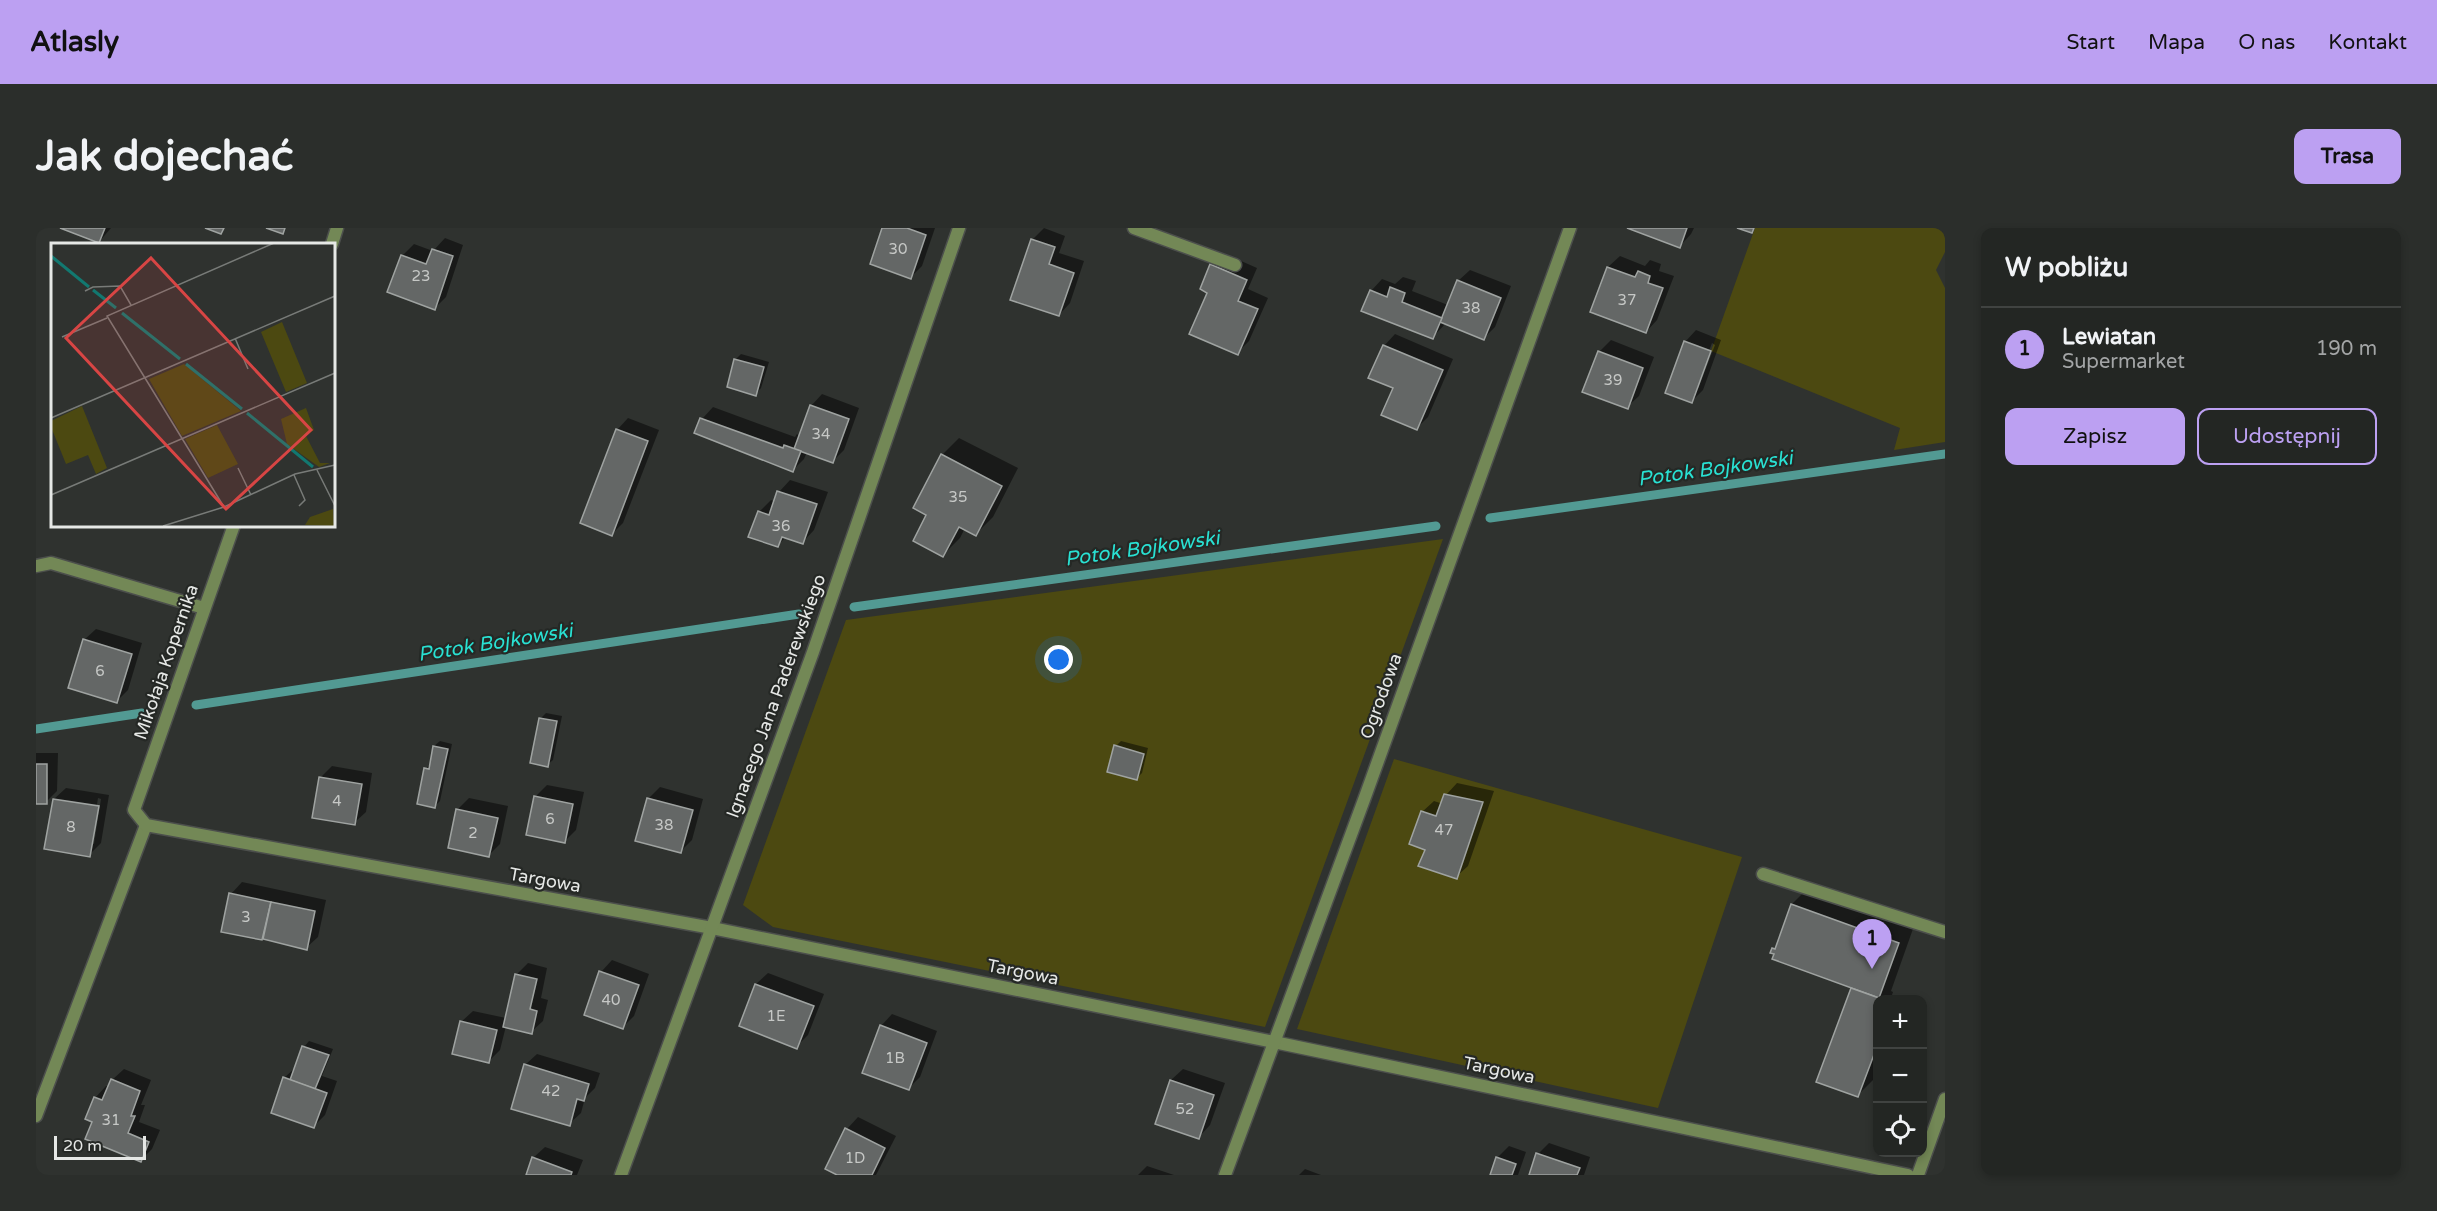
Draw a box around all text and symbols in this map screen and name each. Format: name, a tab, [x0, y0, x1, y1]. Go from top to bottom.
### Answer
text: Atlasly	[30, 25, 119, 59]
text: Start	[2067, 30, 2115, 55]
text: Mapa	[2148, 30, 2205, 55]
text: O nas	[2238, 30, 2295, 55]
text: Kontakt	[2328, 30, 2407, 55]
button: Trasa	[2294, 129, 2401, 184]
text: Jak dojechać	[36, 131, 293, 182]
house number: 30	[889, 240, 907, 258]
inset map	[51, 243, 334, 526]
text: W pobliżu	[2005, 252, 2128, 283]
house number: 23	[412, 267, 430, 285]
house number: 37	[1618, 291, 1636, 309]
house number: 38	[1462, 299, 1480, 317]
text: Lewiatan	[2062, 324, 2156, 350]
text: 1	[2018, 337, 2031, 361]
text: 190 m	[2316, 337, 2377, 361]
text: Supermarket	[2062, 350, 2185, 374]
house number: 39	[1604, 371, 1622, 389]
button: Zapisz	[2005, 408, 2185, 465]
button: Udostępnij	[2197, 408, 2377, 465]
house number: 34	[812, 425, 830, 443]
water label: Potok Bojkowski	[1636, 446, 1797, 492]
house number: 35	[949, 488, 967, 506]
house number: 36	[772, 517, 790, 535]
water label: Potok Bojkowski	[1063, 526, 1224, 572]
street label: Ignacego Jana Paderewskiego	[722, 571, 830, 821]
street label: Mikołaja Kopernika	[129, 581, 203, 743]
water label: Potok Bojkowski	[416, 618, 577, 667]
your location	[1044, 645, 1073, 674]
street label: Ogrodowa	[1355, 650, 1407, 742]
house number: 6	[95, 662, 105, 680]
house number: 4	[332, 792, 342, 810]
house number: 6	[545, 810, 555, 828]
house number: 38	[655, 816, 673, 834]
house number: 8	[66, 818, 76, 836]
house number: 47	[1435, 821, 1453, 839]
house number: 2	[468, 824, 478, 842]
street label: Targowa	[507, 863, 583, 897]
house number: 3	[241, 908, 251, 926]
pin: 1	[1852, 920, 1892, 969]
street label: Targowa	[985, 954, 1061, 990]
house number: 40	[602, 991, 620, 1009]
map controls	[1873, 995, 1927, 1157]
button: +	[1873, 995, 1927, 1049]
house number: 1E	[767, 1007, 786, 1025]
house number: 1B	[885, 1049, 905, 1067]
button: −	[1873, 1049, 1927, 1103]
street label: Targowa	[1461, 1052, 1537, 1088]
house number: 42	[542, 1082, 560, 1100]
house number: 52	[1176, 1100, 1194, 1118]
button: locate	[1873, 1103, 1927, 1157]
house number: 31	[102, 1111, 120, 1129]
scale bar	[54, 1133, 146, 1160]
text: 20 m	[63, 1136, 102, 1156]
house number: 1D	[845, 1149, 865, 1167]

